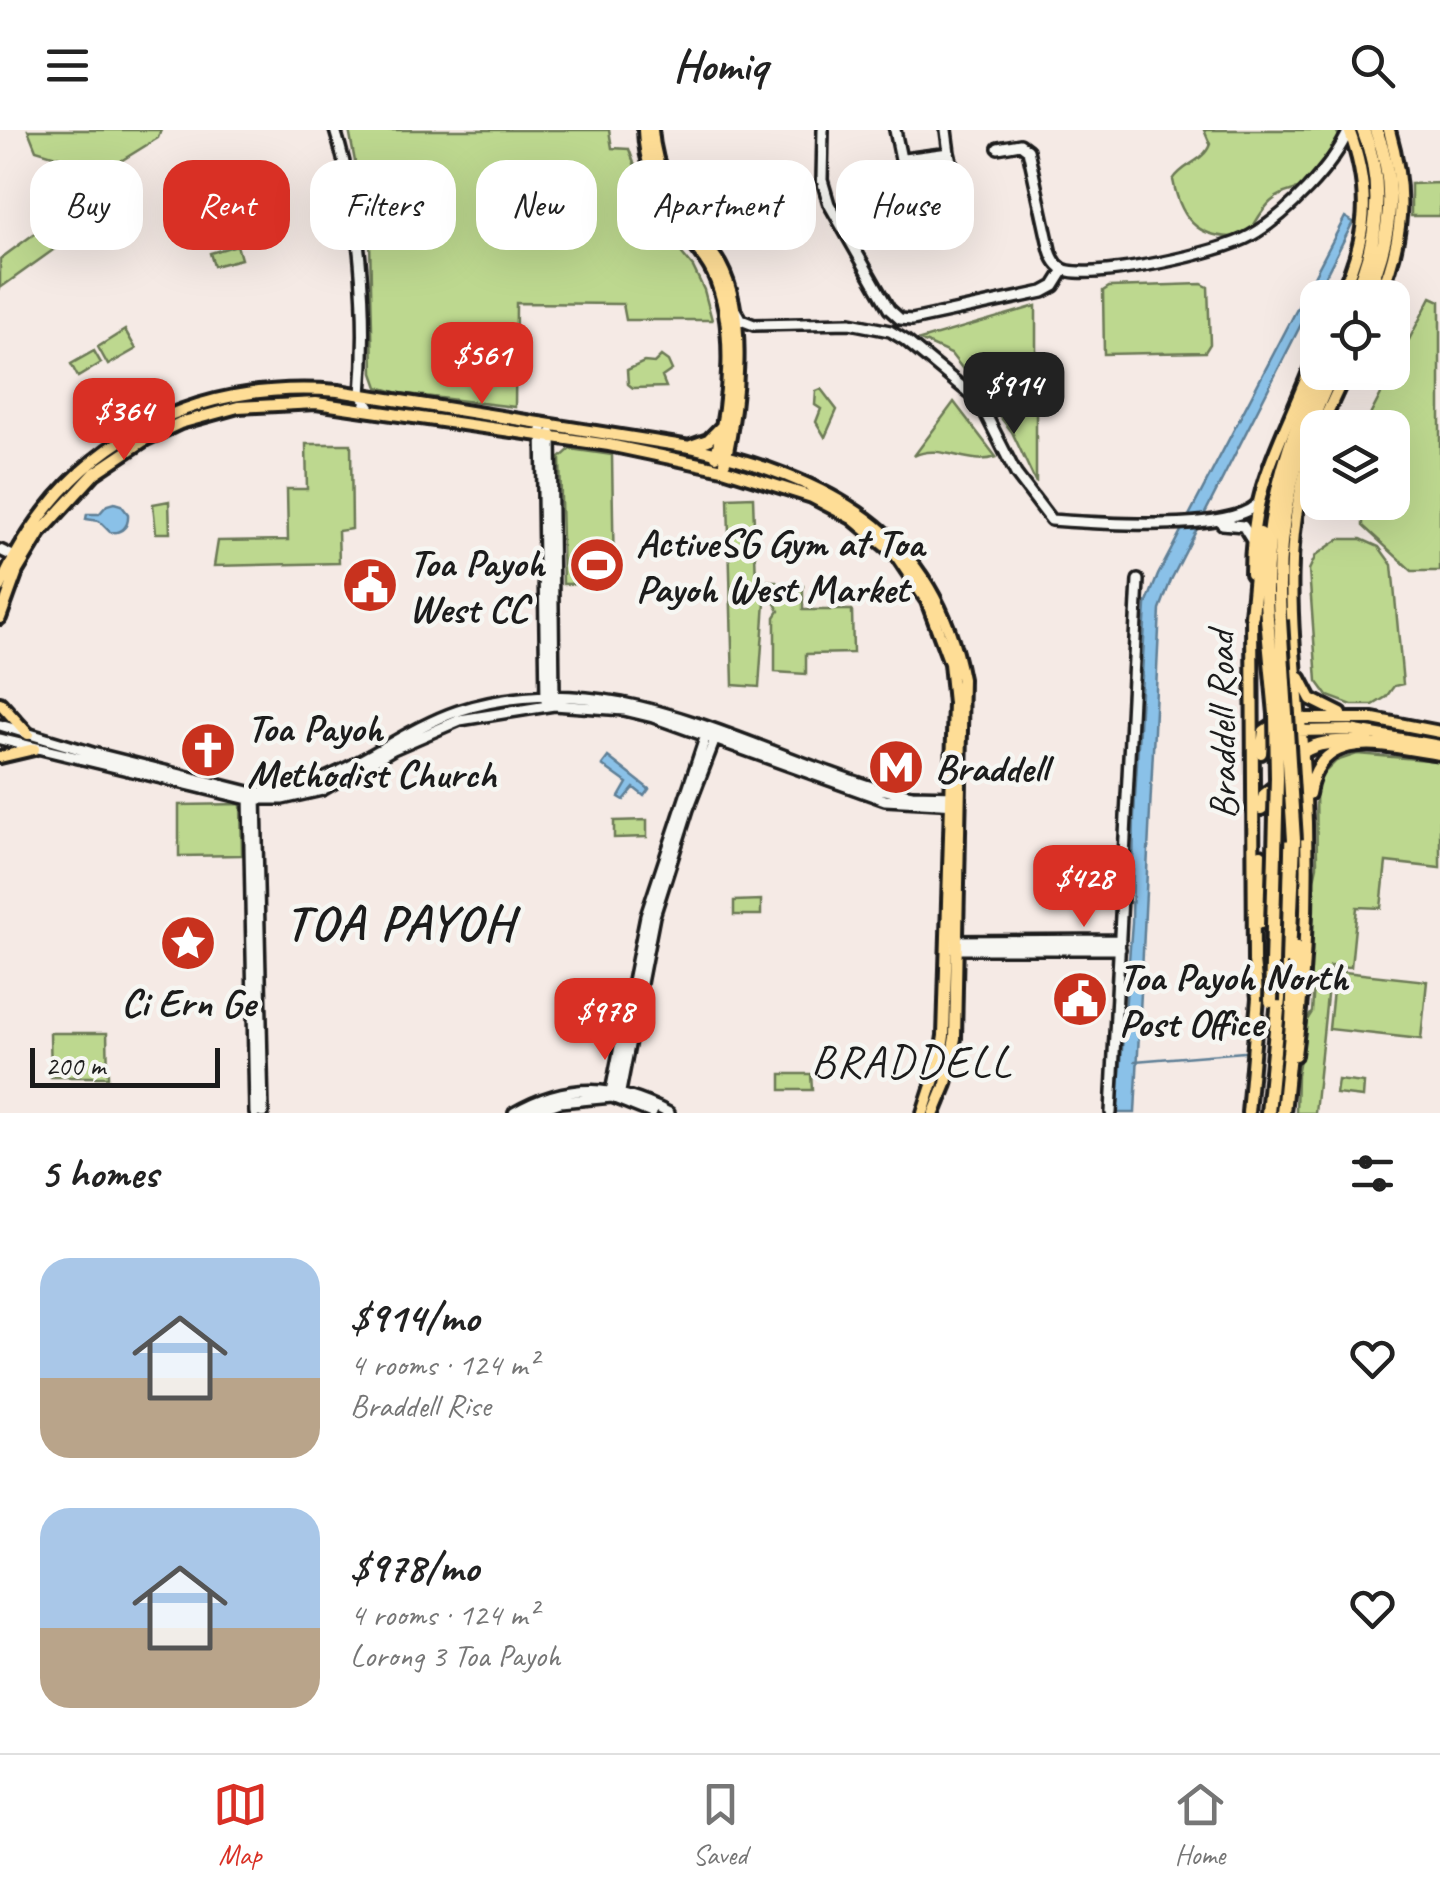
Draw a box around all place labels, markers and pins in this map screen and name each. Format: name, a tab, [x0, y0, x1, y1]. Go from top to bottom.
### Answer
pin: $561	[423, 322, 541, 407]
pin: $914	[955, 352, 1073, 437]
pin: $364	[65, 378, 183, 463]
place label: ActiveSG Gym at Toa Payoh West Market	[636, 518, 927, 614]
sports icon: ActiveSG Gym at Toa Payoh West Market	[567, 535, 627, 595]
place label: Toa Payoh West CC	[409, 538, 546, 634]
public building icon: Toa Payoh West CC	[340, 555, 400, 615]
place label: Toa Payoh Methodist Church	[247, 703, 498, 799]
church icon: Toa Payoh Methodist Church	[178, 720, 238, 780]
metro station icon: Braddell	[866, 737, 926, 797]
place label: Braddell	[935, 743, 1055, 793]
pin: $428	[1025, 845, 1143, 930]
place icon: Ci Ern Ge	[158, 913, 218, 973]
place label: Toa Payoh North Post Office	[1119, 952, 1349, 1048]
public building icon: Toa Payoh North Post Office	[1050, 969, 1110, 1029]
place label: Ci Ern Ge	[121, 978, 258, 1028]
pin: $978	[546, 978, 664, 1063]

